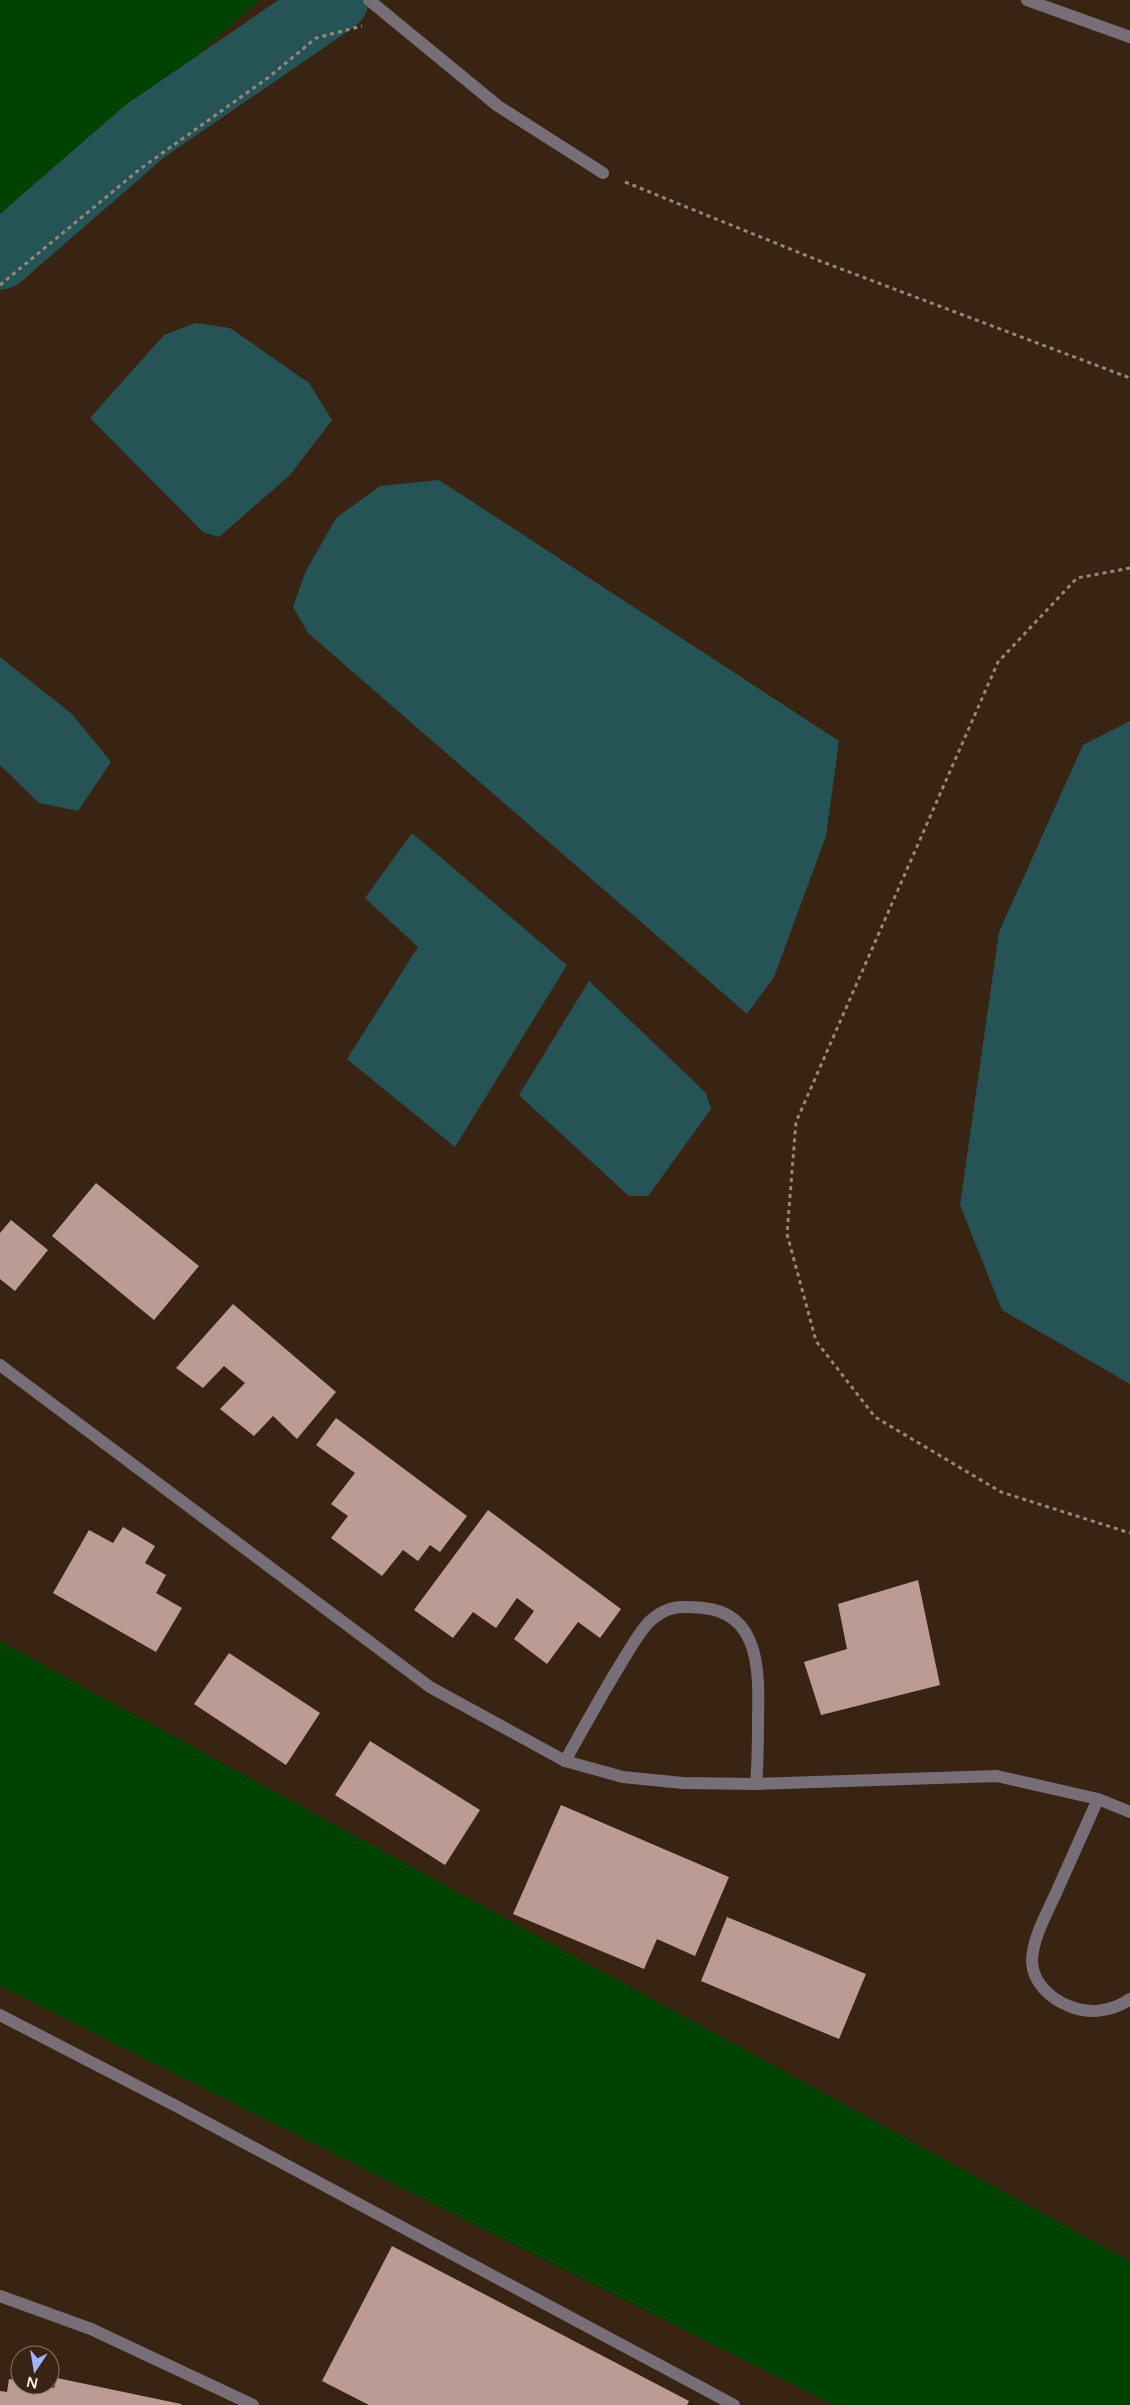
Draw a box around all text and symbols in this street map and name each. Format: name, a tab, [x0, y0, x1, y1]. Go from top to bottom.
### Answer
north arrow	[10, 2345, 60, 2395]
text: N	[25, 2373, 40, 2392]

